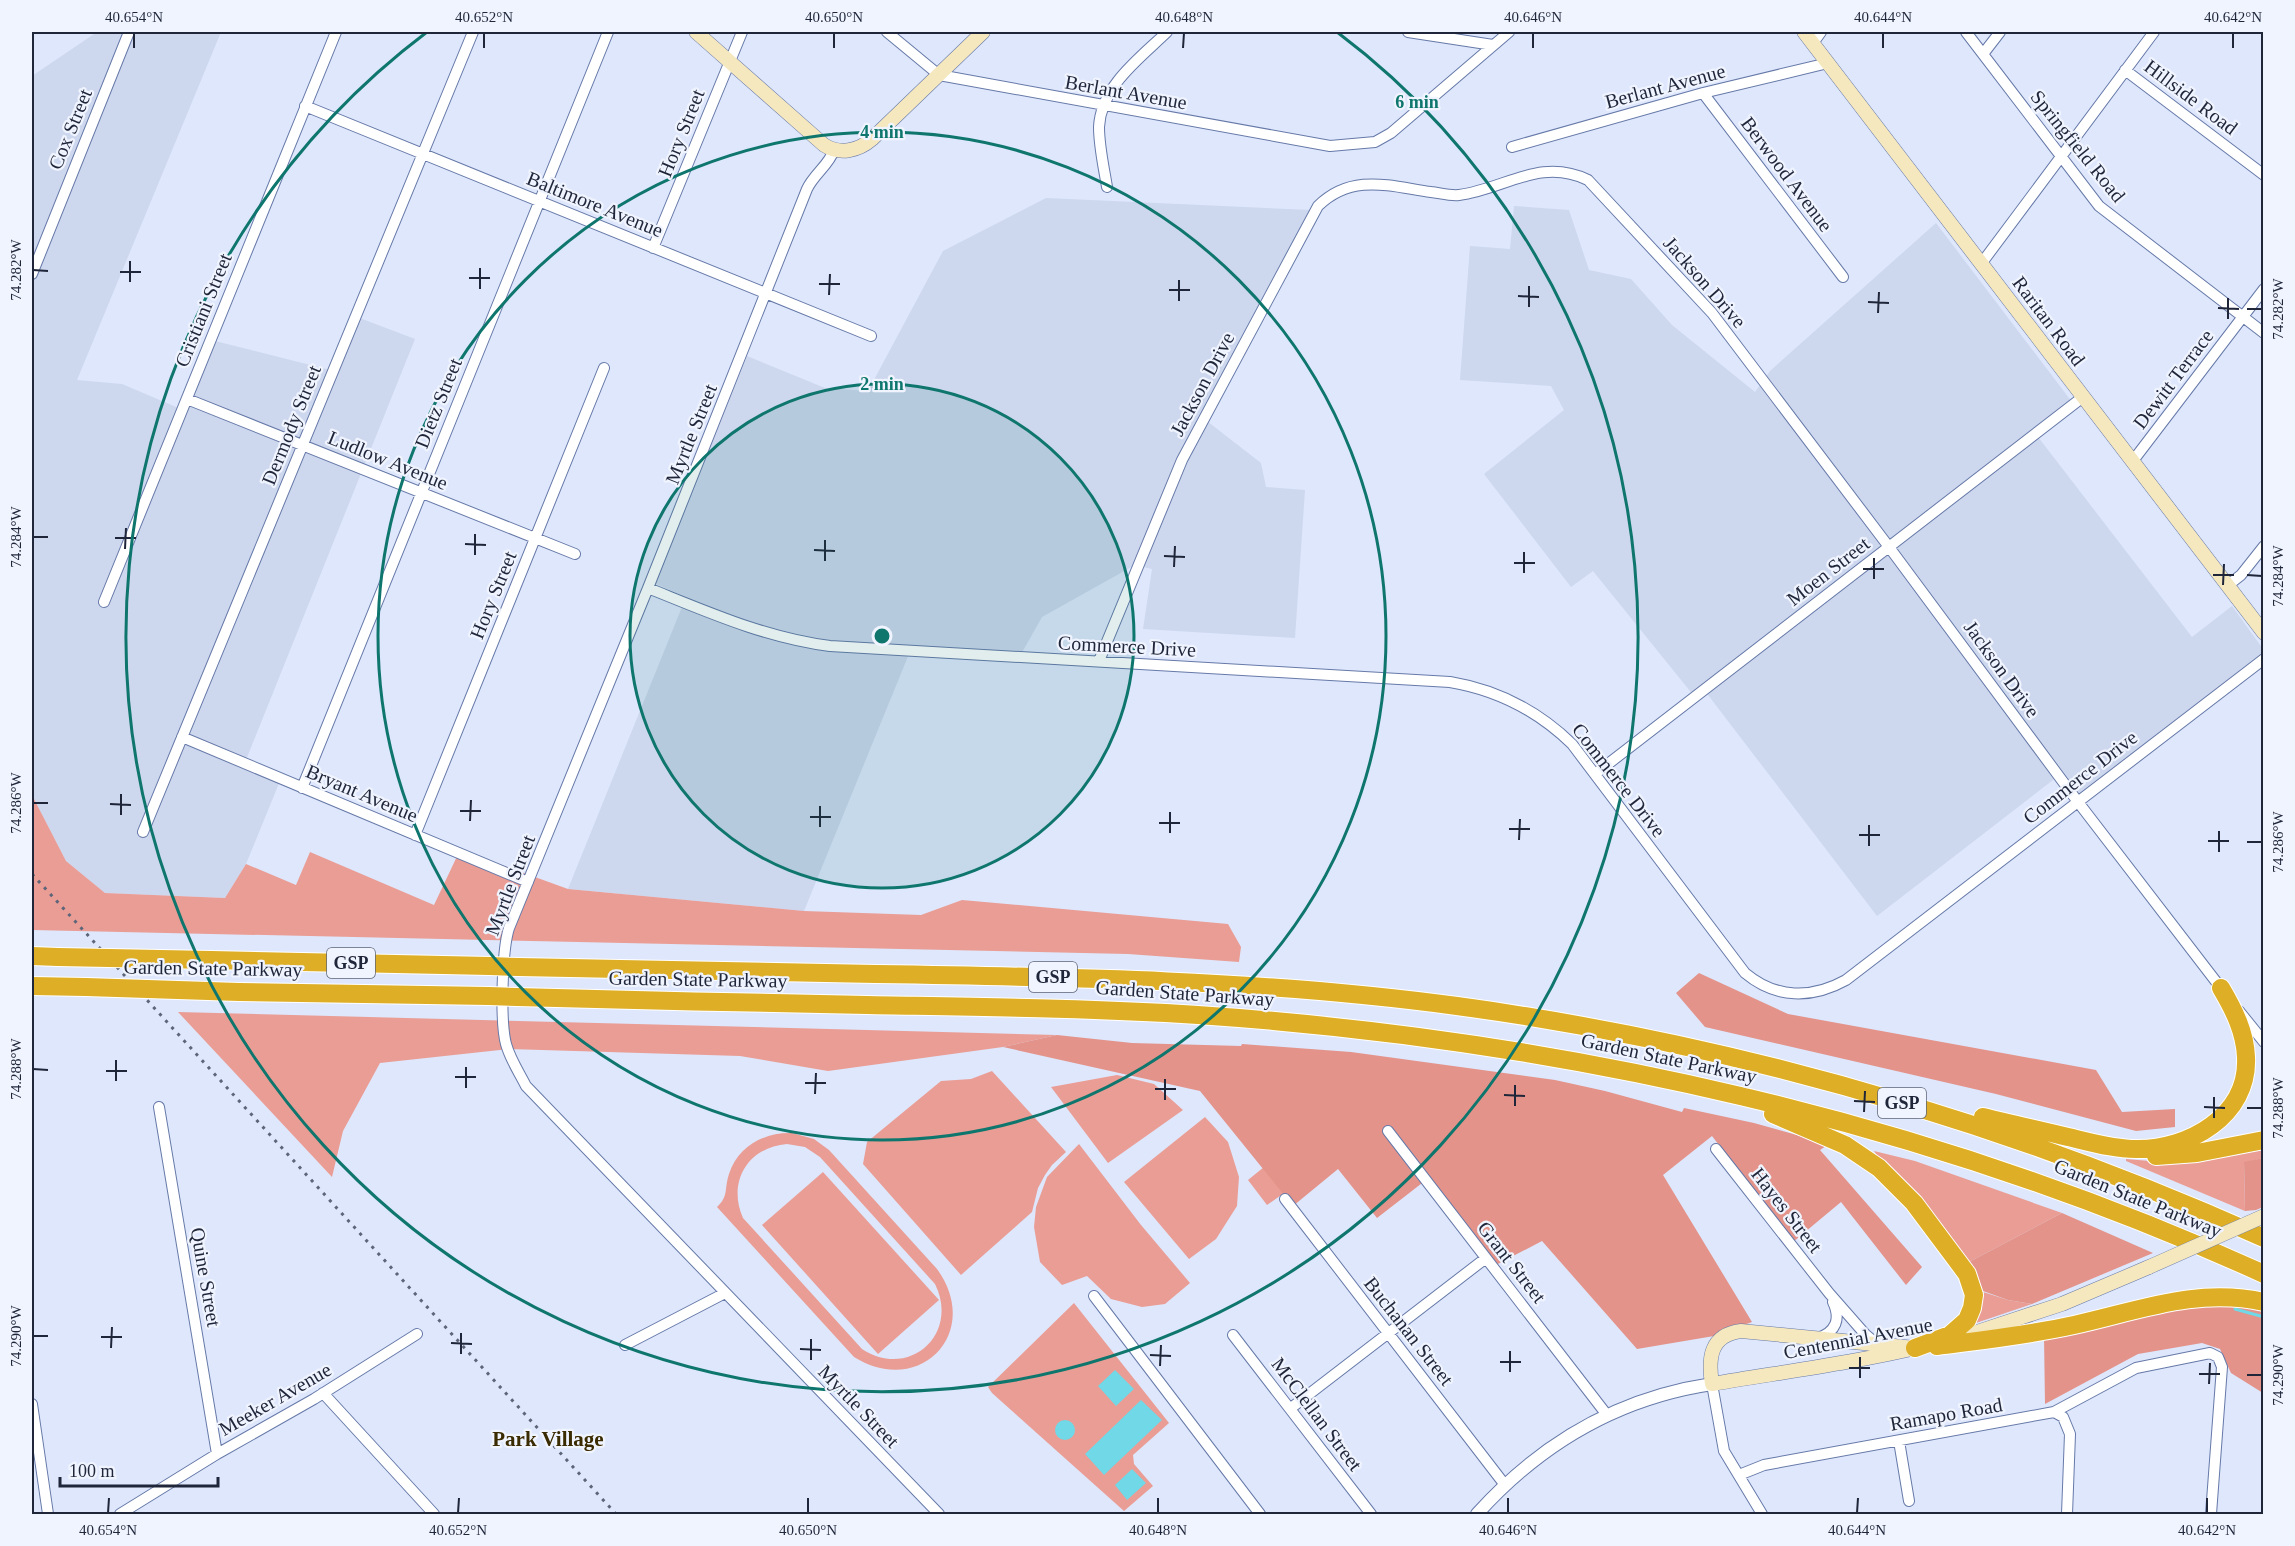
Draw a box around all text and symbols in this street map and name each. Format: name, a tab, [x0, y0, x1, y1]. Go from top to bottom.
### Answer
text: 40.654°N	[105, 9, 163, 25]
text: 40.652°N	[455, 9, 513, 25]
text: 40.650°N	[805, 9, 863, 25]
text: 40.648°N	[1155, 9, 1213, 25]
text: 40.646°N	[1504, 9, 1562, 25]
text: 40.644°N	[1854, 9, 1912, 25]
text: 40.642°N	[2204, 9, 2262, 25]
street label: Hillside Road	[2140, 55, 2242, 139]
street label: Berlant Avenue	[1603, 59, 1728, 113]
street label: Berlant Avenue	[1063, 70, 1189, 114]
street label: Cox Street	[44, 85, 96, 173]
street label: Hory Street	[653, 85, 710, 181]
street label: Springfield Road	[2025, 86, 2130, 207]
text: 6 min	[1395, 92, 1439, 112]
street label: Berwood Avenue	[1737, 112, 1837, 236]
text: 4 min	[860, 122, 904, 142]
street label: Baltimore Avenue	[524, 167, 666, 241]
street label: Jackson Drive	[1659, 232, 1751, 332]
text: 74.282°W	[8, 238, 24, 301]
street label: Cristiani Street	[170, 250, 236, 370]
street label: Raritan Road	[2008, 272, 2090, 370]
text: 74.282°W	[2270, 277, 2286, 340]
street label: Dewitt Terrace	[2128, 325, 2218, 433]
street label: Jackson Drive	[1166, 328, 1238, 439]
street label: Dietz Street	[410, 354, 466, 451]
street label: Dermody Street	[257, 362, 326, 488]
text: 2 min	[860, 374, 904, 394]
street label: Myrtle Street	[661, 380, 722, 488]
street label: Ludlow Avenue	[325, 426, 451, 494]
text: 74.284°W	[8, 505, 24, 568]
street label: Moen Street	[1782, 532, 1874, 610]
text: 74.284°W	[2270, 544, 2286, 607]
street label: Hory Street	[465, 547, 522, 643]
street label: Jackson Drive	[1960, 616, 2044, 722]
centre of rings	[872, 626, 892, 646]
street label: Commerce Drive	[1057, 631, 1197, 661]
street label: Commerce Drive	[1568, 719, 1670, 841]
street label: Commerce Drive	[2019, 726, 2141, 828]
street label: Bryant Avenue	[303, 760, 421, 827]
text: 74.286°W	[8, 771, 24, 834]
text: 74.286°W	[2270, 810, 2286, 873]
street label: Myrtle Street	[481, 831, 540, 939]
road number: GSP	[327, 948, 375, 978]
street label: Garden State Parkway	[123, 955, 303, 982]
road number: GSP	[1029, 962, 1077, 992]
street label: Garden State Parkway	[608, 966, 788, 993]
street label: Garden State Parkway	[1095, 976, 1275, 1011]
street label: Garden State Parkway	[1579, 1029, 1759, 1088]
text: 74.288°W	[8, 1037, 24, 1100]
text: 74.288°W	[2270, 1076, 2286, 1139]
road number: GSP	[1878, 1088, 1926, 1118]
street label: Garden State Parkway	[2051, 1154, 2225, 1243]
street label: Hayes Street	[1746, 1163, 1827, 1258]
street label: Grant Street	[1473, 1217, 1551, 1307]
street label: Quine Street	[186, 1226, 226, 1329]
street label: Buchanan Street	[1360, 1272, 1458, 1390]
text: 74.290°W	[8, 1304, 24, 1367]
street label: Centennial Avenue	[1782, 1313, 1934, 1363]
text: 74.290°W	[2270, 1343, 2286, 1406]
street label: McClellan Street	[1267, 1353, 1367, 1475]
street label: Meeker Avenue	[215, 1358, 335, 1440]
street label: Myrtle Street	[814, 1360, 904, 1453]
street label: Ramapo Road	[1888, 1393, 2004, 1436]
district label: Park Village	[492, 1427, 604, 1451]
scale bar	[60, 1450, 218, 1488]
text: 100 m	[69, 1461, 115, 1481]
text: 40.654°N	[79, 1522, 137, 1538]
text: 40.652°N	[429, 1522, 487, 1538]
text: 40.650°N	[779, 1522, 837, 1538]
text: 40.648°N	[1129, 1522, 1187, 1538]
text: 40.646°N	[1479, 1522, 1537, 1538]
text: 40.644°N	[1828, 1522, 1886, 1538]
text: 40.642°N	[2178, 1522, 2236, 1538]

